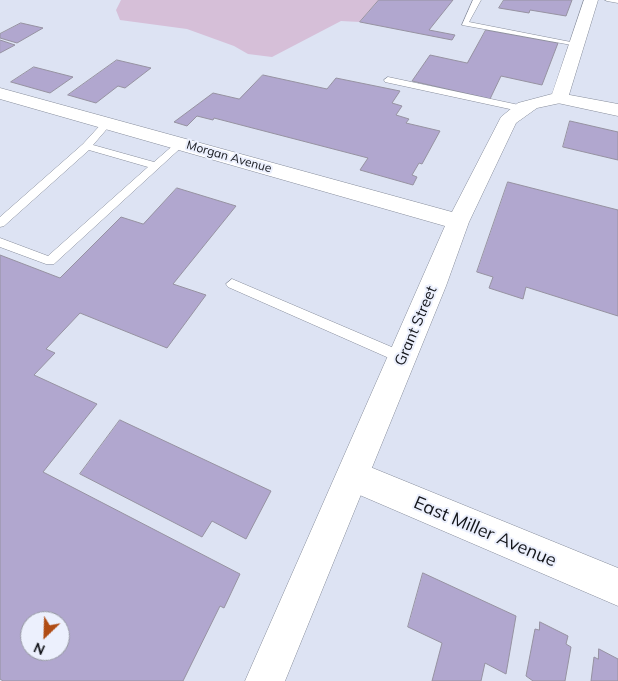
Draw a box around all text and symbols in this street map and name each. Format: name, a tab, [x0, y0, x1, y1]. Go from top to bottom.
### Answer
street label: Morgan Avenue	[185, 138, 273, 176]
street label: Grant Street	[391, 283, 441, 369]
street label: East Miller Avenue	[410, 492, 560, 572]
north arrow	[20, 611, 70, 661]
text: N	[31, 638, 48, 659]

